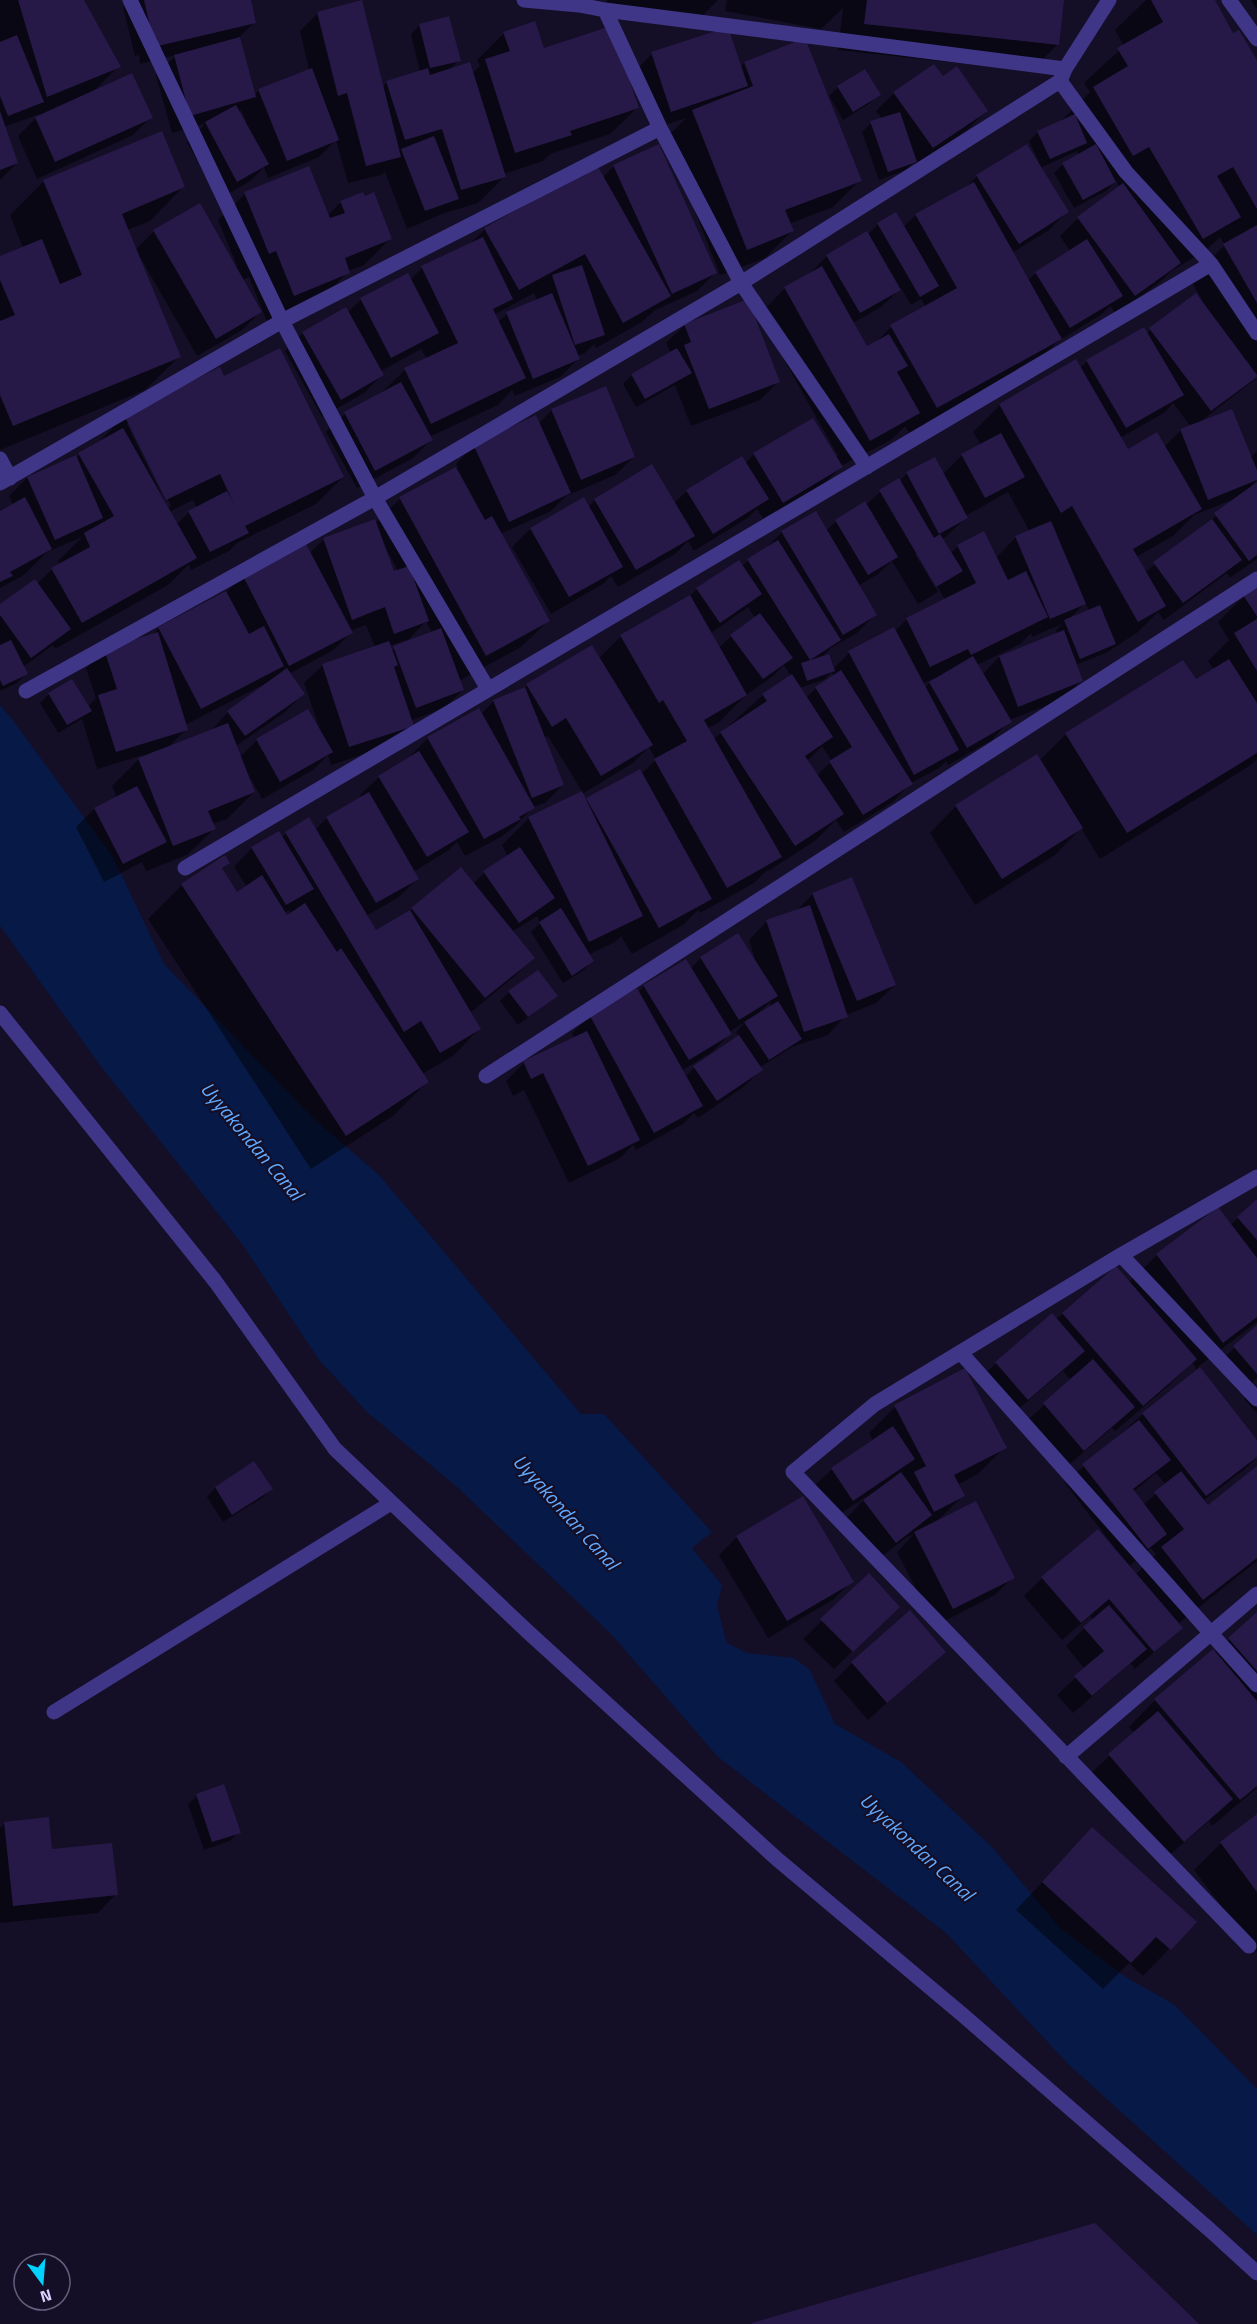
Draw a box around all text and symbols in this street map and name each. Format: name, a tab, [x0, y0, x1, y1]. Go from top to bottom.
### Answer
water label: Uyyakondan Canal	[193, 1075, 313, 1209]
water label: Uyyakondan Canal	[506, 1447, 629, 1579]
water label: Uyyakondan Canal	[853, 1785, 984, 1910]
north arrow	[12, 2252, 72, 2312]
text: N	[37, 2283, 55, 2309]

